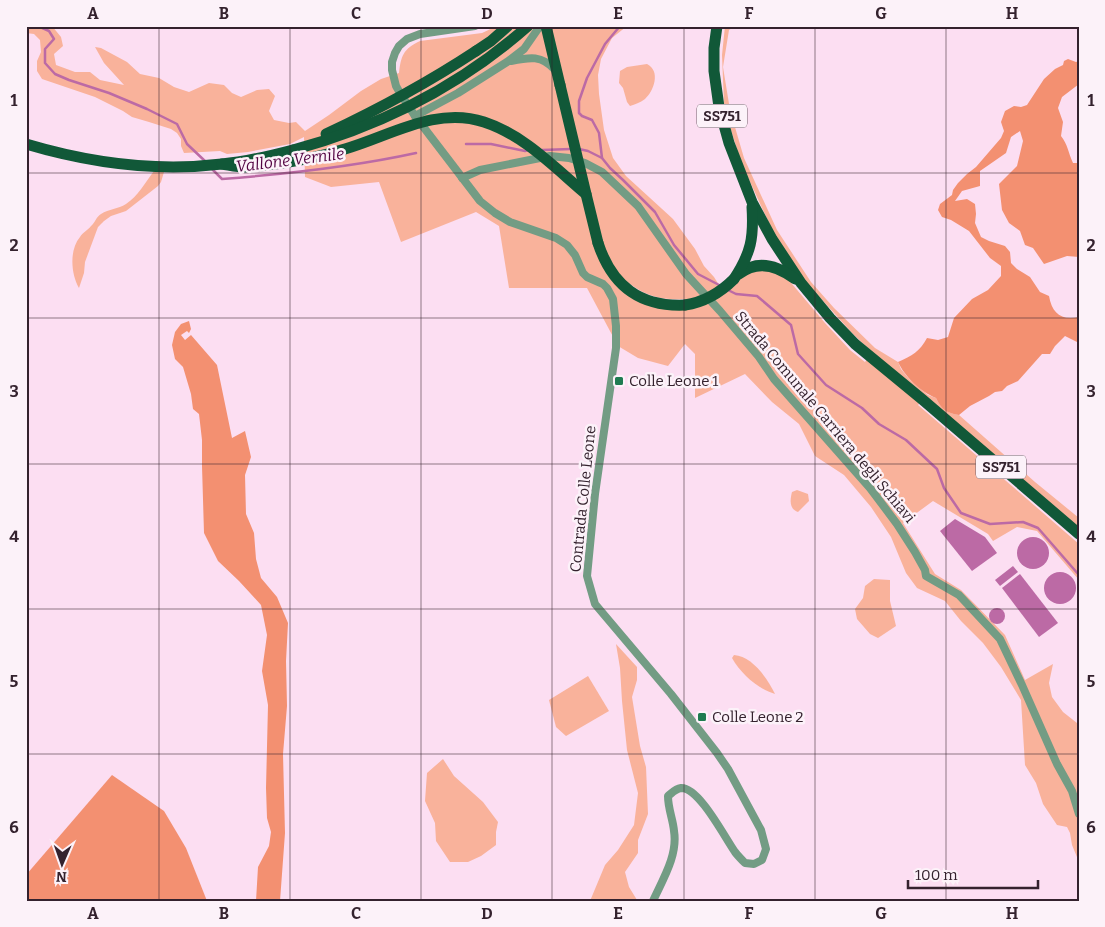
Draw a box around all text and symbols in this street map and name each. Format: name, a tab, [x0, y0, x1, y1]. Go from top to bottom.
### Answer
text: A	[87, 4, 99, 23]
text: B	[219, 4, 229, 23]
text: C	[351, 4, 361, 23]
text: D	[481, 4, 493, 23]
text: E	[613, 4, 623, 23]
text: F	[745, 4, 754, 23]
text: G	[875, 4, 887, 23]
text: H	[1006, 4, 1019, 23]
text: 1	[11, 91, 18, 110]
text: 1	[1088, 91, 1095, 110]
road number: SS751	[697, 104, 747, 128]
water label: Vallone Vernile	[235, 144, 345, 176]
text: 2	[9, 236, 19, 255]
text: 2	[1086, 236, 1096, 255]
street label: Strada Comunale Carriera degli Schiavi	[731, 308, 919, 527]
place label: Colle Leone 1	[629, 372, 718, 390]
marker: Colle Leone 1	[613, 375, 625, 387]
text: 3	[9, 382, 19, 401]
text: 3	[1086, 382, 1096, 401]
street label: Contrada Colle Leone	[566, 425, 600, 573]
road number: SS751	[976, 456, 1026, 478]
text: 4	[9, 527, 19, 546]
text: 4	[1086, 527, 1096, 546]
text: 5	[10, 672, 19, 691]
text: 5	[1087, 672, 1096, 691]
place label: Colle Leone 2	[712, 708, 804, 726]
marker: Colle Leone 2	[696, 711, 708, 723]
text: 6	[9, 818, 19, 837]
text: 6	[1086, 818, 1096, 837]
north arrow	[38, 840, 88, 890]
scale bar	[908, 857, 1038, 889]
text: 100 m	[915, 866, 958, 884]
text: N	[56, 868, 67, 885]
text: A	[87, 904, 99, 923]
text: B	[219, 904, 229, 923]
text: C	[351, 904, 361, 923]
text: D	[481, 904, 493, 923]
text: E	[613, 904, 623, 923]
text: F	[745, 904, 754, 923]
text: G	[875, 904, 887, 923]
text: H	[1006, 904, 1019, 923]

